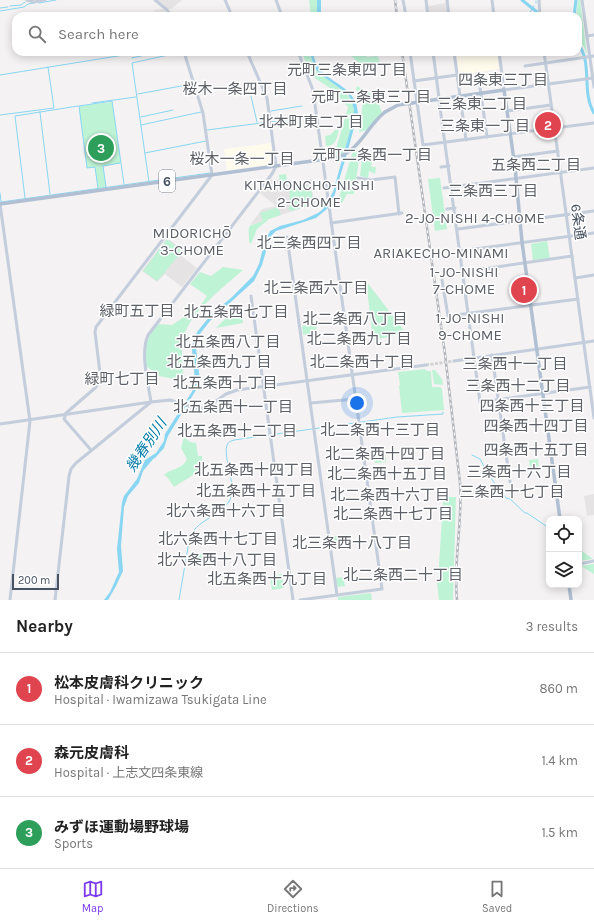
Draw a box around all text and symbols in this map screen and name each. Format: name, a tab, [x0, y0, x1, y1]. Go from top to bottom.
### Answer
search box	[12, 12, 582, 56]
icon: search	[26, 23, 48, 45]
text: Search here	[58, 25, 139, 43]
district label: 元町三条東四丁目	[287, 61, 407, 79]
district label: 四条東三丁目	[458, 71, 548, 89]
district label: 桜木一条四丁目	[182, 80, 288, 98]
district label: 元町二条東三丁目	[311, 88, 431, 106]
district label: 三条東二丁目	[437, 95, 527, 113]
pin: 2	[535, 110, 561, 140]
district label: 北本町東二丁目	[258, 113, 364, 131]
district label: 三条東一丁目	[440, 117, 530, 135]
pin: 3	[88, 133, 114, 163]
district label: 元町二条西一丁目	[312, 146, 432, 164]
district label: 桜木一条一丁目	[189, 150, 295, 168]
district label: 五条西二丁目	[491, 156, 581, 174]
road number: 6	[159, 170, 175, 192]
district label: KITAHONCHO-NISHI 2-CHOME	[244, 176, 374, 211]
district label: 三条西三丁目	[448, 182, 538, 200]
street label: 6条通	[567, 203, 589, 241]
district label: 2-JO-NISHI 4-CHOME	[405, 209, 545, 227]
district label: MIDORICHŌ 3-CHOME	[153, 224, 231, 259]
district label: 北三条西四丁目	[256, 234, 362, 252]
district label: ARIAKECHO-MINAMI	[374, 244, 508, 262]
district label: 1-JO-NISHI 7-CHOME	[430, 263, 498, 298]
pin: 1	[511, 275, 537, 305]
district label: 北三条西六丁目	[263, 279, 369, 297]
district label: 緑町五丁目	[99, 302, 175, 320]
district label: 北五条西七丁目	[183, 303, 289, 321]
district label: 1-JO-NISHI 9-CHOME	[436, 309, 504, 344]
district label: 北二条西八丁目	[302, 310, 408, 328]
district label: 北二条西九丁目	[306, 330, 412, 348]
district label: 北五条西八丁目	[175, 333, 281, 351]
district label: 北五条西九丁目	[166, 353, 272, 371]
district label: 北二条西十丁目	[309, 353, 415, 371]
district label: 三条西十一丁目	[462, 355, 568, 373]
district label: 緑町七丁目	[84, 370, 160, 388]
district label: 北五条西十丁目	[172, 374, 278, 392]
district label: 三条西十二丁目	[465, 377, 571, 395]
your location	[347, 393, 367, 413]
district label: 四条西十三丁目	[479, 397, 585, 415]
district label: 北五条西十一丁目	[173, 398, 293, 416]
water label: 幾春別川	[122, 413, 171, 475]
district label: 四条西十四丁目	[483, 417, 589, 435]
district label: 北二条西十三丁目	[320, 421, 440, 439]
district label: 北五条西十二丁目	[177, 422, 297, 440]
district label: 四条西十五丁目	[483, 441, 589, 459]
district label: 北二条西十四丁目	[325, 445, 445, 463]
district label: 北五条西十四丁目	[194, 461, 314, 479]
district label: 三条西十六丁目	[466, 463, 572, 481]
district label: 北二条西十五丁目	[327, 465, 447, 483]
district label: 北五条西十五丁目	[196, 482, 316, 500]
district label: 三条西十七丁目	[459, 483, 565, 501]
district label: 北二条西十六丁目	[330, 486, 450, 504]
district label: 北六条西十六丁目	[166, 502, 286, 520]
district label: 北二条西十七丁目	[333, 505, 453, 523]
map controls	[546, 516, 582, 588]
button: locate	[546, 516, 582, 552]
district label: 北六条西十七丁目	[158, 530, 278, 548]
district label: 北三条西十八丁目	[292, 534, 412, 552]
district label: 北六条西十八丁目	[157, 551, 277, 569]
button: layers	[546, 552, 582, 588]
district label: 北二条西二十丁目	[343, 566, 463, 584]
district label: 北五条西十九丁目	[207, 570, 327, 588]
scale bar	[12, 572, 59, 591]
text: 200 m	[18, 574, 50, 587]
text: Nearby	[16, 616, 73, 636]
text: 3 results	[526, 619, 578, 634]
text: 松本皮膚科クリニック	[54, 674, 204, 692]
text: 1	[27, 681, 31, 696]
text: 860 m	[540, 681, 578, 696]
text: Hospital · Iwamizawa Tsukigata Line	[54, 692, 267, 707]
text: 森元皮膚科	[54, 744, 129, 762]
text: 2	[25, 753, 33, 768]
text: 1.4 km	[542, 753, 578, 768]
text: Hospital · 上志文四条東線	[54, 765, 203, 780]
text: みずほ運動場野球場	[54, 818, 189, 836]
text: 3	[25, 825, 33, 840]
text: 1.5 km	[541, 825, 578, 840]
text: Sports	[54, 836, 93, 851]
tab: Map	[82, 878, 104, 915]
tab: Directions	[267, 878, 319, 915]
tab: Saved	[482, 878, 512, 915]

